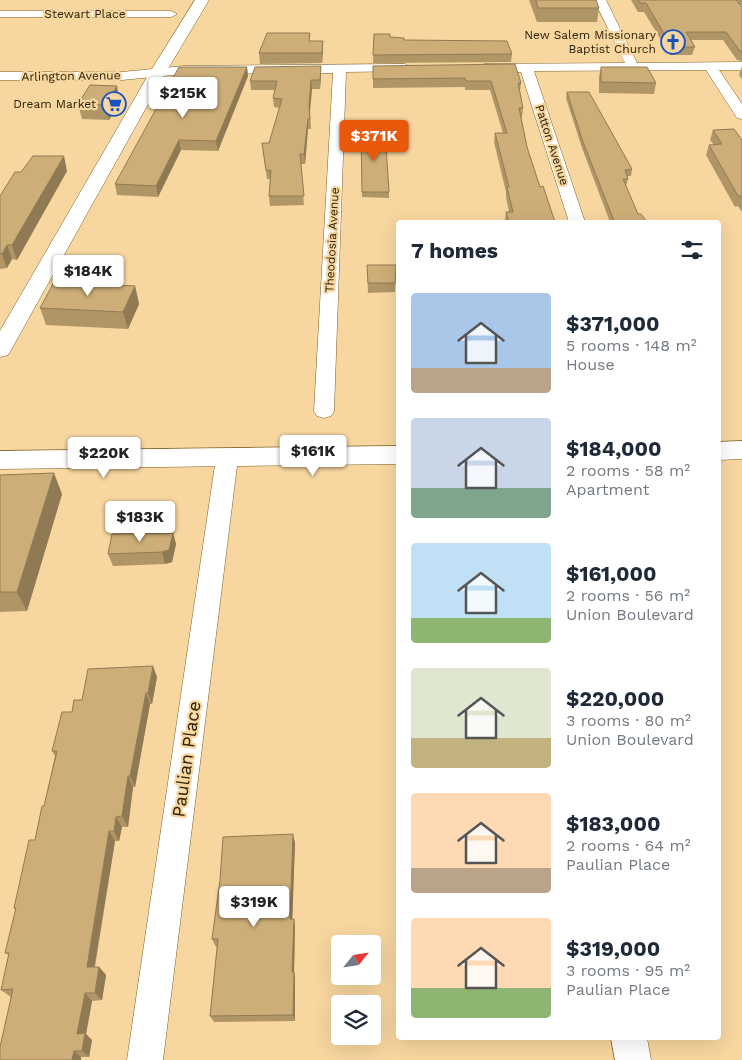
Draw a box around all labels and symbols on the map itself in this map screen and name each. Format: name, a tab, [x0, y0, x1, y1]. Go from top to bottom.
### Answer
street label: Stewart Place	[44, 7, 126, 21]
place label: New Salem Missionary Baptist Church	[524, 28, 657, 56]
church icon: New Salem Missionary Baptist Church	[660, 29, 686, 55]
street label: Arlington Avenue	[21, 68, 121, 84]
pin: $215K	[148, 76, 218, 119]
supermarket icon: Dream Market	[101, 91, 127, 117]
place label: Dream Market	[13, 97, 96, 111]
street label: Patton Avenue	[532, 103, 572, 187]
pin: $371K	[339, 120, 409, 162]
street label: Theodosia Avenue	[322, 187, 342, 293]
pin: $184K	[53, 254, 123, 297]
pin: $161K	[278, 434, 348, 477]
pin: $220K	[69, 436, 139, 479]
pin: $183K	[105, 500, 175, 543]
street label: Paulian Place	[167, 700, 205, 818]
pin: $319K	[219, 886, 289, 928]
north arrow	[331, 935, 381, 985]

